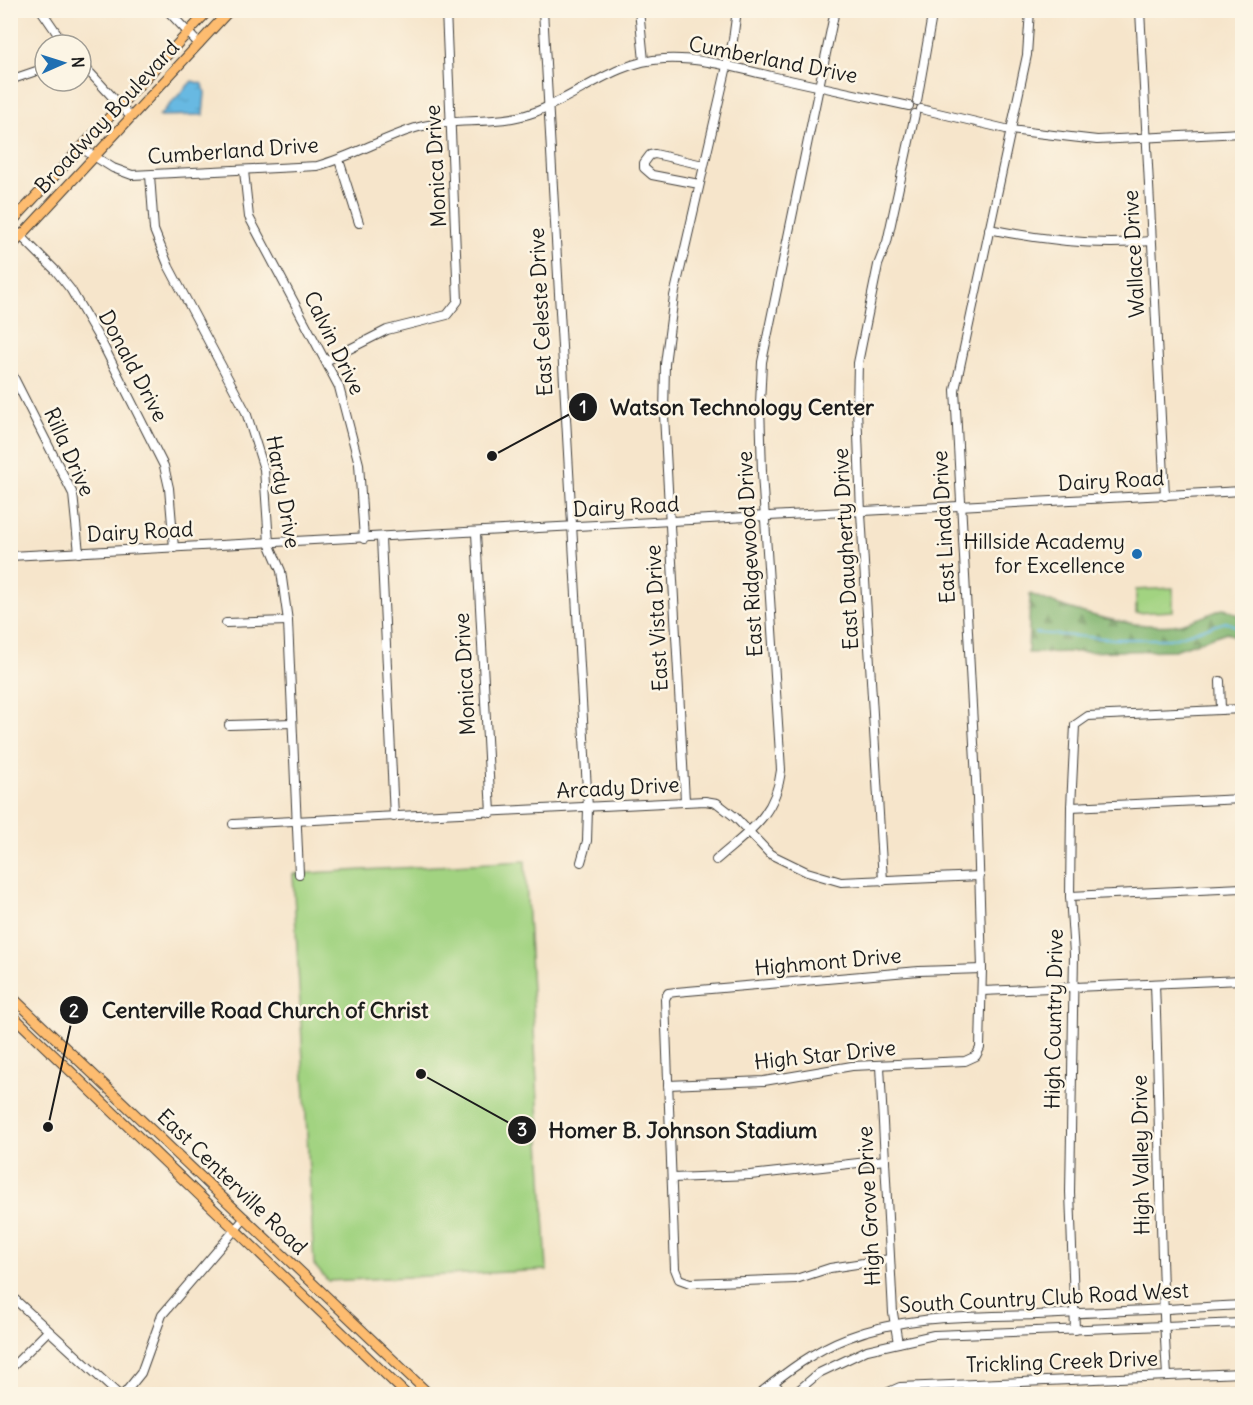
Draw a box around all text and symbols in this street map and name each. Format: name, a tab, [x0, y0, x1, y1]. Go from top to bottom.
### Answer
street label: Cumberland Drive	[686, 30, 860, 89]
north arrow	[33, 33, 93, 93]
street label: Broadway Boulevard	[29, 34, 185, 199]
text: N	[68, 56, 88, 68]
street label: Monica Drive	[419, 104, 452, 228]
street label: Cumberland Drive	[146, 131, 319, 170]
street label: Wallace Drive	[1117, 189, 1150, 319]
street label: East Celeste Drive	[523, 227, 558, 397]
street label: Calvin Drive	[298, 287, 371, 399]
street label: Donald Drive	[93, 305, 174, 426]
callout: Watson Technology Center	[568, 387, 886, 427]
text: Watson Technology Center	[610, 393, 875, 421]
text: 1	[579, 395, 587, 418]
street label: Rilla Drive	[38, 403, 101, 500]
street label: Hardy Drive	[260, 433, 307, 551]
street label: East Daugherty Drive	[827, 447, 864, 651]
street label: East Ridgewood Drive	[731, 450, 768, 658]
street label: East Linda Drive	[926, 450, 961, 604]
street label: Dairy Road	[1057, 464, 1165, 497]
street label: Dairy Road	[572, 490, 680, 523]
street label: Dairy Road	[86, 515, 194, 548]
place label: Hillside Academy for Excellence	[963, 528, 1125, 579]
street label: East Vista Drive	[639, 544, 674, 692]
marker: Hillside Academy for Excellence	[1130, 547, 1144, 561]
street label: Monica Drive	[448, 612, 481, 736]
street label: Arcady Drive	[556, 771, 680, 804]
street label: High Country Drive	[1038, 929, 1069, 1109]
street label: Highmont Drive	[753, 942, 903, 981]
callout: Centerville Road Church of Christ	[59, 990, 440, 1030]
text: Centerville Road Church of Christ	[102, 996, 429, 1024]
text: 2	[69, 999, 79, 1022]
street label: High Star Drive	[753, 1034, 897, 1075]
street label: High Valley Drive	[1126, 1075, 1155, 1235]
street label: East Centerville Road	[151, 1103, 313, 1260]
callout: Homer B. Johnson Stadium	[507, 1110, 830, 1150]
text: Homer B. Johnson Stadium	[549, 1116, 817, 1144]
text: 3	[517, 1118, 527, 1141]
street label: High Grove Drive	[851, 1125, 886, 1287]
street label: South Country Club Road West	[898, 1276, 1189, 1319]
street label: Trickling Creek Drive	[965, 1345, 1158, 1378]

